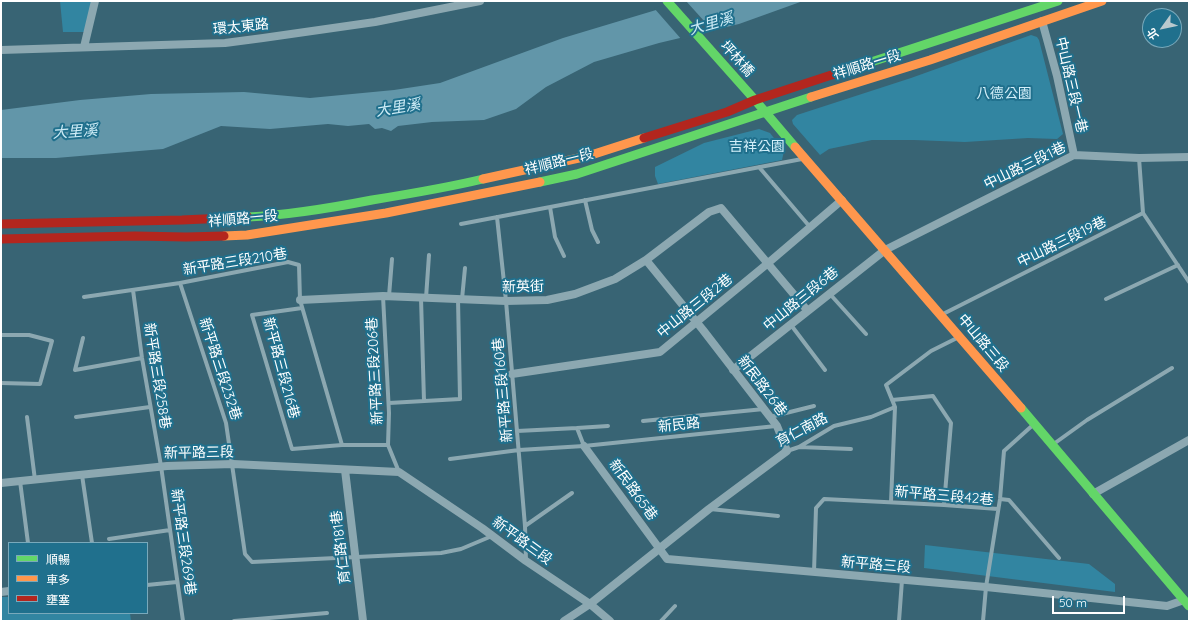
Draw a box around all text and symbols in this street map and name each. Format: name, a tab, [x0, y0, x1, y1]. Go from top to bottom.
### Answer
north arrow	[1142, 8, 1182, 48]
water label: 大里溪	[687, 9, 735, 39]
street label: 環太東路	[212, 16, 270, 38]
text: 北	[1144, 26, 1162, 42]
street label: 中山路三段一巷	[1052, 35, 1090, 135]
street label: 坪林橋	[717, 38, 757, 80]
street label: 祥順路一段	[831, 47, 903, 83]
park label: 八德公園	[976, 86, 1032, 102]
water label: 大里溪	[374, 96, 422, 120]
water label: 大里溪	[52, 121, 98, 143]
park label: 吉祥公園	[729, 139, 785, 155]
street label: 中山路三段1巷	[981, 139, 1069, 193]
street label: 祥順路一段	[523, 145, 595, 179]
street label: 祥順路一段	[207, 208, 279, 230]
street label: 中山路三段19巷	[1015, 213, 1109, 271]
street label: 新平路三段210巷	[182, 245, 288, 279]
street label: 中山路三段6巷	[760, 264, 842, 334]
street label: 中山路三段2巷	[654, 271, 736, 341]
street label: 新英街	[502, 278, 544, 296]
street label: 中山路三段	[954, 311, 1012, 375]
street label: 新平路三段216巷	[259, 315, 303, 421]
street label: 新平路三段232巷	[196, 316, 244, 422]
street label: 新平路三段206巷	[364, 317, 386, 425]
street label: 新平路三段258巷	[140, 322, 174, 430]
street label: 新平路三段160巷	[490, 337, 516, 443]
street label: 新民路26巷	[734, 352, 790, 420]
street label: 育仁南路	[773, 409, 831, 451]
street label: 新民路	[657, 414, 701, 436]
street label: 新平路三段	[164, 444, 234, 462]
street label: 新民路65巷	[605, 456, 661, 524]
street label: 新平路三段42巷	[894, 483, 994, 509]
street label: 新平路三段269巷	[167, 488, 199, 596]
street label: 育仁路181巷	[328, 509, 354, 585]
street label: 新平路三段	[489, 514, 555, 568]
legend	[8, 542, 148, 614]
text: 順暢	[46, 552, 70, 567]
street label: 新平路三段	[840, 554, 912, 576]
text: 車多	[46, 572, 70, 587]
scale bar	[1054, 588, 1127, 614]
text: 壅塞	[46, 592, 70, 607]
text: 50 m	[1059, 595, 1087, 610]

